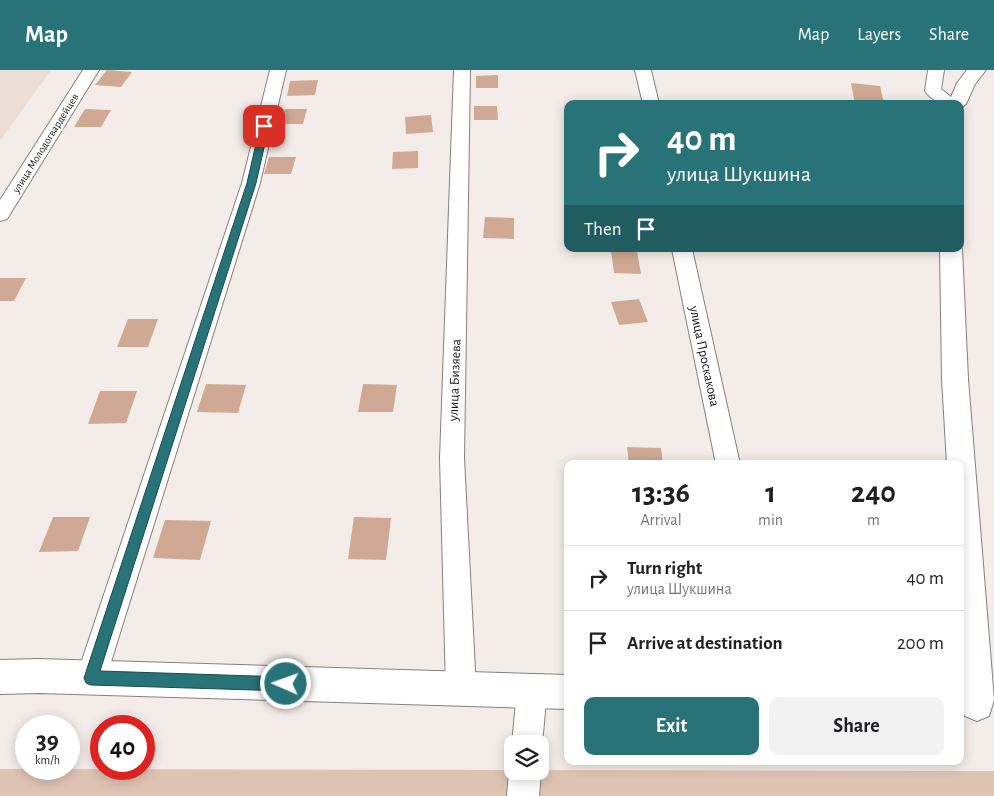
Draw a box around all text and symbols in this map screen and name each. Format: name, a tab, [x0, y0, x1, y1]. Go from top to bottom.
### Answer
text: Map	[25, 23, 68, 47]
text: Map	[798, 26, 829, 44]
text: Layers	[857, 26, 901, 44]
text: Share	[929, 26, 969, 44]
street label: улица Молодогвардейцев	[10, 92, 81, 196]
pin	[243, 105, 285, 147]
icon: arrive	[250, 112, 278, 140]
icon: right	[584, 120, 649, 185]
text: 40 m	[667, 122, 736, 157]
text: улица Шукшина	[667, 163, 811, 185]
icon: arrive	[632, 215, 660, 243]
text: Then	[584, 220, 622, 239]
street label: улица Проскакова	[686, 304, 722, 408]
street label: улица Бизяева	[447, 338, 463, 422]
text: 13:36	[632, 478, 690, 508]
text: 1	[765, 478, 776, 508]
text: 240	[851, 478, 896, 508]
text: Arrival	[640, 512, 682, 528]
text: min	[758, 512, 783, 528]
text: m	[867, 512, 880, 528]
text: Turn right	[627, 559, 702, 578]
icon: right	[584, 564, 612, 592]
text: 40 m	[906, 569, 944, 588]
text: улица Шукшина	[627, 581, 732, 597]
icon: arrive	[584, 629, 612, 657]
text: Arrive at destination	[627, 634, 783, 653]
text: 200 m	[897, 634, 944, 653]
position arrow	[259, 657, 311, 709]
button: Exit	[584, 697, 759, 755]
button: Share	[769, 697, 944, 755]
speed limit sign: 40	[90, 715, 155, 780]
text: 39	[36, 729, 59, 754]
map controls	[504, 735, 549, 780]
button: layers	[504, 735, 549, 780]
text: km/h	[35, 754, 60, 766]

